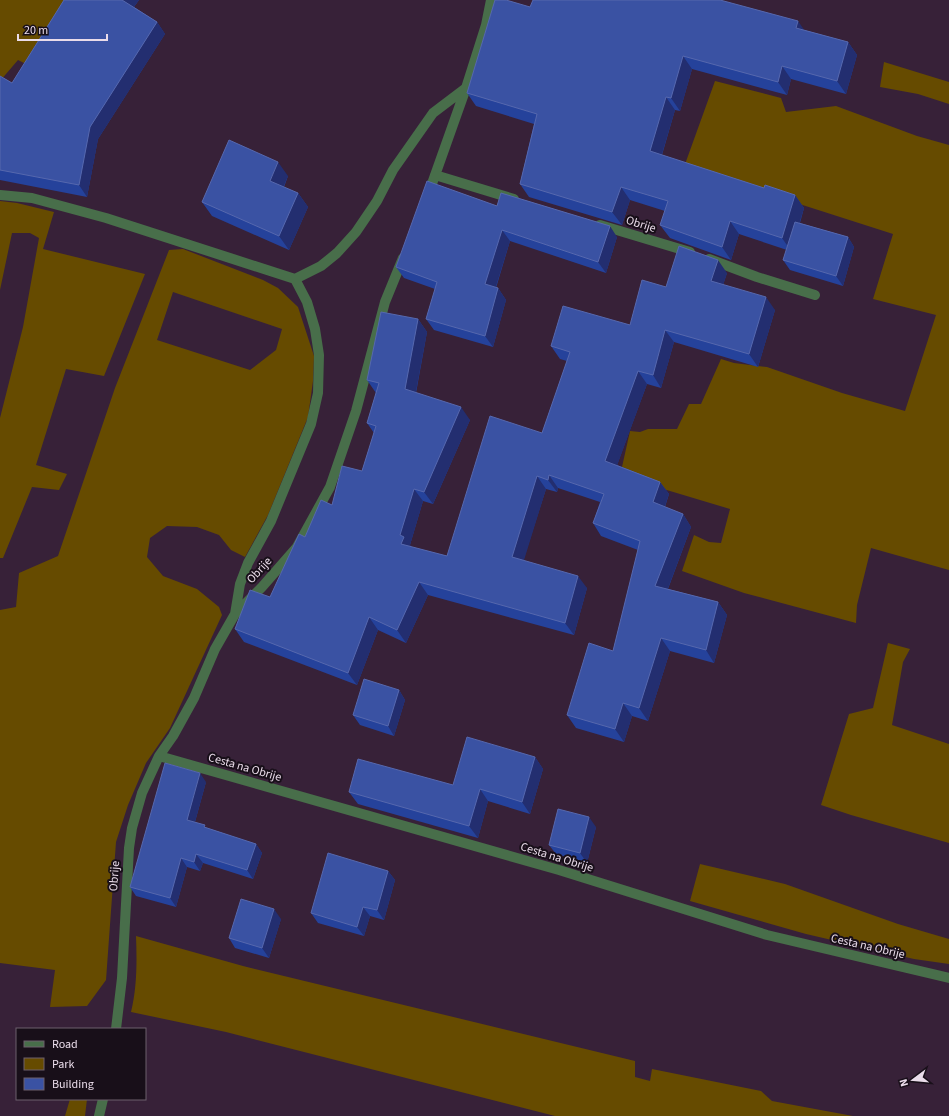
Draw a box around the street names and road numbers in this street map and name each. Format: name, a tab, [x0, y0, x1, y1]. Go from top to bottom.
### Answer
street label: Obrije	[624, 212, 658, 237]
street label: Obrije	[243, 553, 276, 587]
street label: Cesta na Obrije	[206, 749, 284, 786]
street label: Cesta na Obrije	[518, 838, 595, 877]
street label: Obrije	[105, 860, 124, 892]
street label: Cesta na Obrije	[829, 930, 907, 963]

